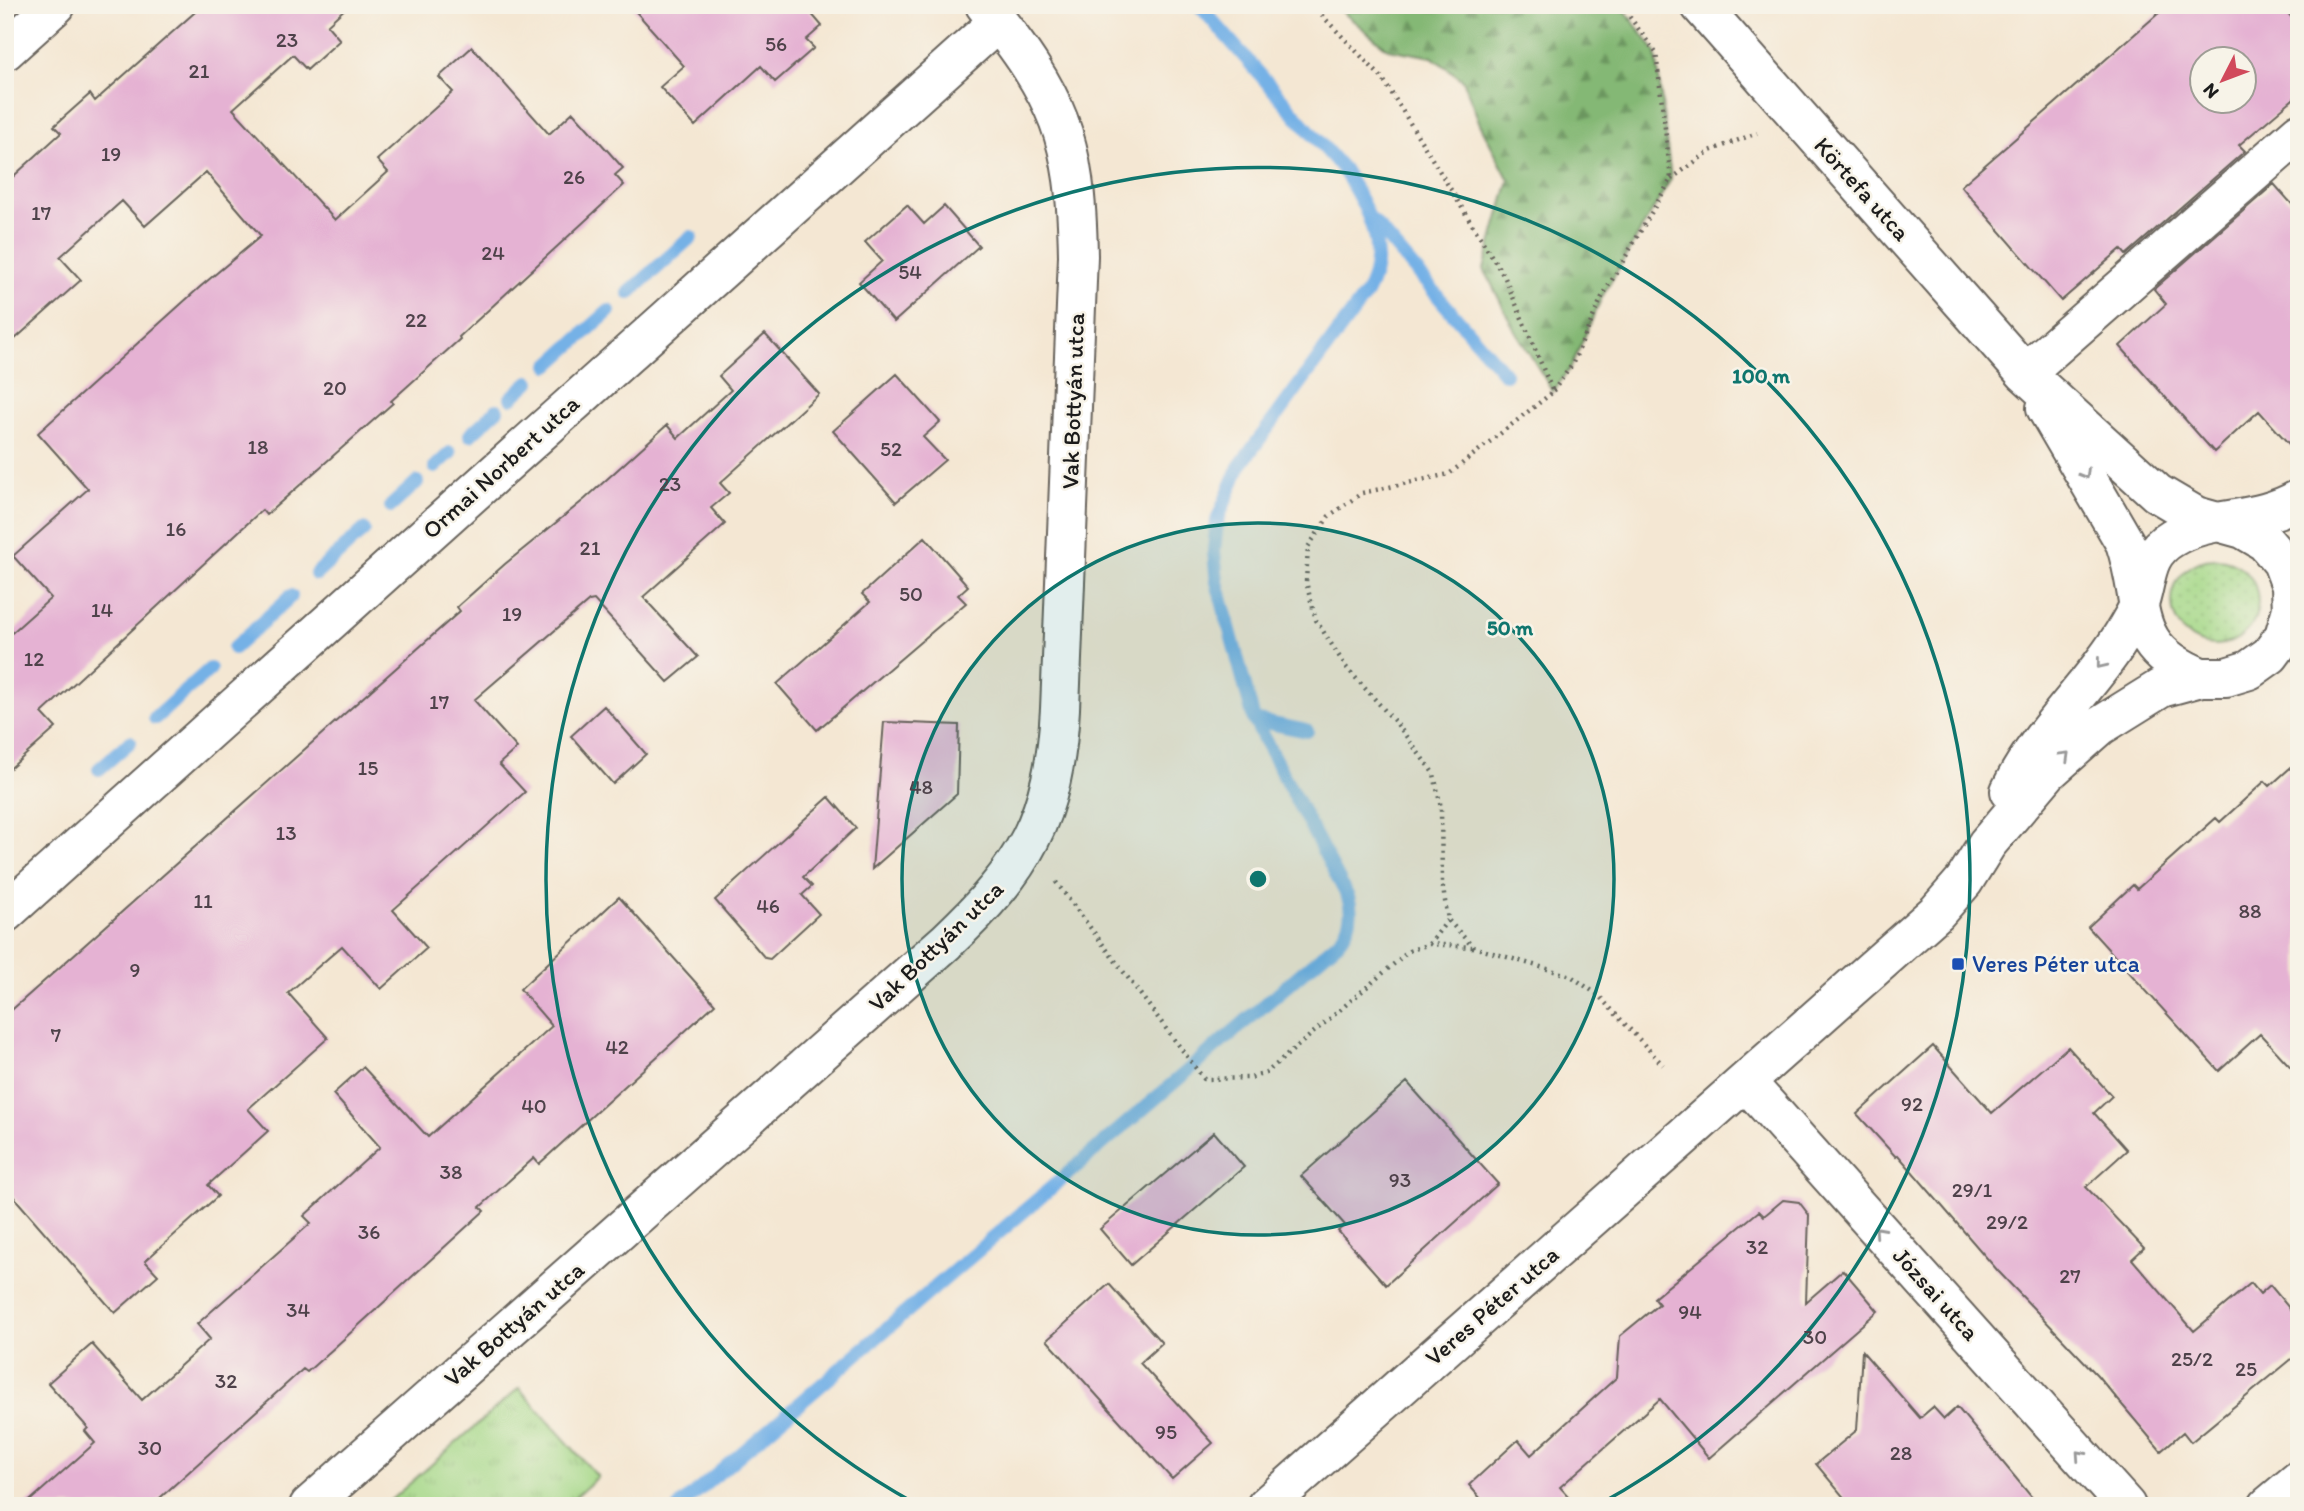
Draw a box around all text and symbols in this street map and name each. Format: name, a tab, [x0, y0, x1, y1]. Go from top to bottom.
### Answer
house number: 23	[276, 27, 298, 52]
house number: 56	[765, 31, 787, 56]
north arrow	[2188, 46, 2258, 116]
house number: 21	[189, 58, 210, 83]
text: N	[2198, 79, 2224, 104]
street label: Körtefa utca	[1808, 131, 1917, 247]
house number: 19	[101, 141, 121, 166]
house number: 26	[563, 164, 585, 189]
house number: 17	[31, 200, 51, 225]
house number: 24	[481, 240, 505, 265]
house number: 54	[898, 259, 922, 284]
house number: 22	[405, 307, 427, 332]
street label: Vak Bottyán utca	[1055, 312, 1090, 490]
text: 100 m	[1732, 363, 1790, 388]
house number: 20	[323, 375, 347, 400]
street label: Ormai Norbert utca	[416, 388, 586, 545]
house number: 18	[247, 434, 269, 459]
house number: 52	[880, 436, 902, 461]
one-way arrow	[2077, 466, 2090, 479]
house number: 23	[659, 471, 681, 496]
house number: 16	[166, 516, 186, 541]
house number: 21	[580, 535, 601, 560]
house number: 50	[899, 581, 923, 606]
house number: 14	[91, 597, 114, 622]
house number: 19	[502, 601, 522, 626]
text: 50 m	[1487, 615, 1534, 640]
house number: 12	[24, 646, 44, 671]
one-way arrow	[2097, 656, 2109, 669]
house number: 17	[429, 689, 449, 714]
one-way arrow	[2056, 751, 2069, 764]
house number: 15	[358, 755, 378, 780]
house number: 48	[909, 774, 933, 799]
house number: 13	[275, 820, 297, 845]
centre of rings	[1246, 867, 1270, 891]
street label: Vak Bottyán utca	[862, 874, 1010, 1017]
house number: 11	[193, 888, 213, 913]
house number: 46	[756, 893, 780, 918]
house number: 88	[2238, 898, 2262, 923]
place label: Veres Péter utca	[1972, 949, 2140, 978]
marker: Veres Péter utca	[1950, 956, 1966, 972]
house number: 9	[130, 957, 140, 982]
house number: 7	[51, 1022, 61, 1047]
house number: 42	[605, 1034, 629, 1059]
house number: 92	[1901, 1091, 1923, 1116]
house number: 40	[521, 1093, 547, 1118]
house number: 38	[440, 1159, 462, 1184]
house number: 93	[1389, 1167, 1411, 1192]
house number: 29/1	[1952, 1177, 1993, 1202]
house number: 29/2	[1986, 1209, 2028, 1234]
house number: 36	[358, 1219, 380, 1244]
one-way arrow	[1875, 1226, 1888, 1239]
house number: 32	[1746, 1234, 1768, 1259]
street label: Veres Péter utca	[1419, 1240, 1565, 1372]
street label: Józsai utca	[1887, 1241, 1986, 1347]
street label: Vak Bottyán utca	[438, 1254, 590, 1392]
house number: 27	[2059, 1263, 2081, 1288]
house number: 34	[286, 1297, 310, 1322]
house number: 94	[1678, 1299, 1702, 1324]
house number: 30	[1803, 1324, 1827, 1349]
house number: 25/2	[2171, 1346, 2213, 1371]
house number: 25	[2235, 1356, 2257, 1381]
house number: 32	[215, 1368, 237, 1393]
house number: 95	[1155, 1419, 1177, 1444]
house number: 30	[138, 1435, 162, 1460]
house number: 28	[1890, 1440, 1912, 1465]
one-way arrow	[2076, 1450, 2088, 1463]

